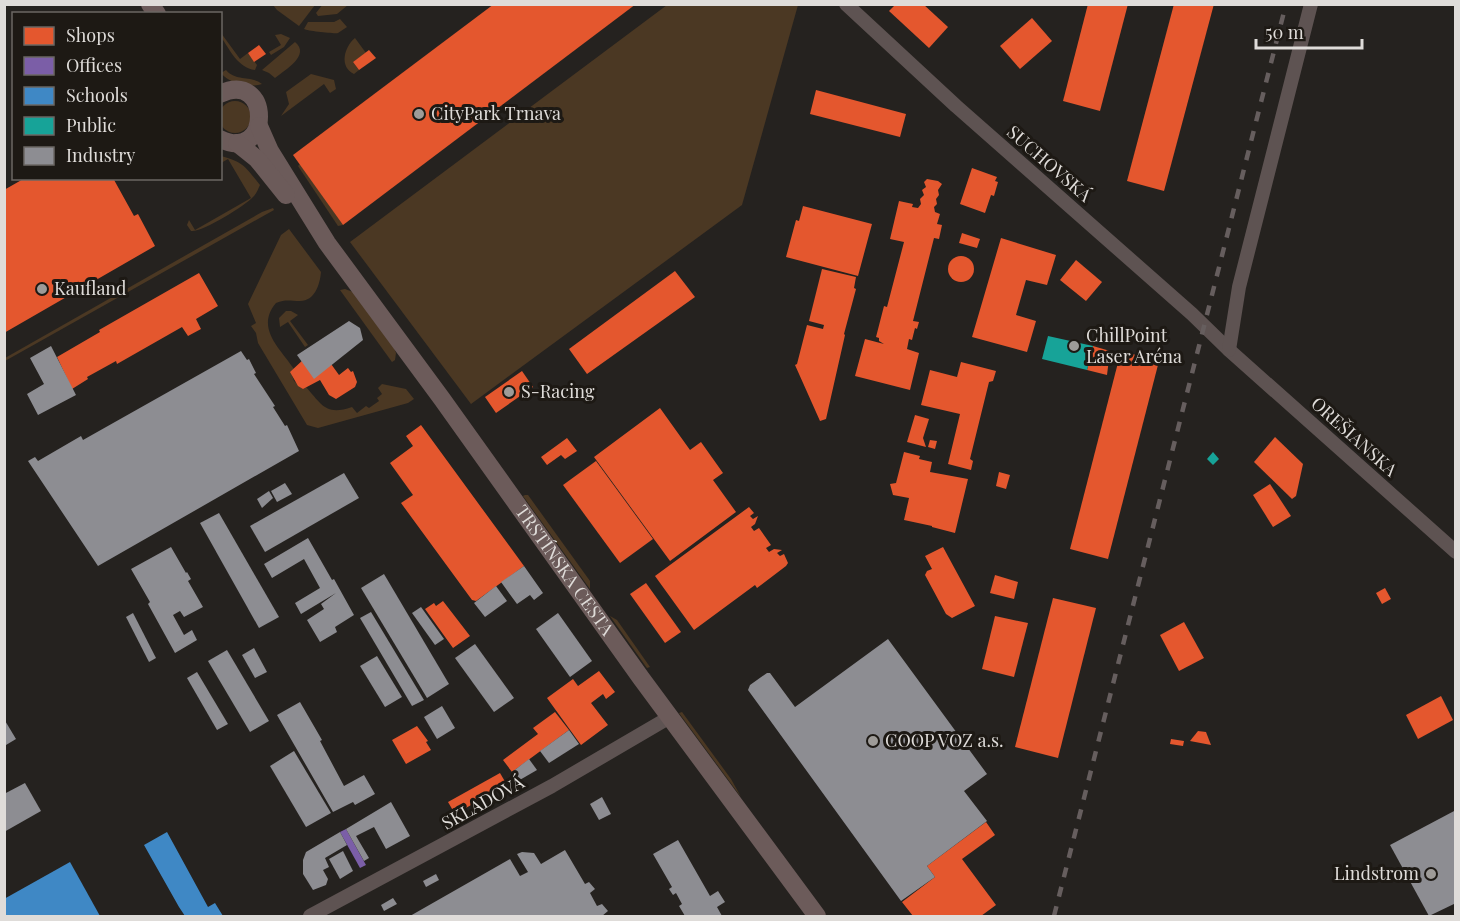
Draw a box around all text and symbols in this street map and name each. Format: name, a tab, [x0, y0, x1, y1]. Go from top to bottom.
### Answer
legend	[12, 12, 222, 180]
scale bar	[1256, 12, 1362, 50]
text: 50 m	[1265, 20, 1304, 44]
text: Shops	[66, 23, 115, 47]
text: Offices	[66, 53, 122, 77]
text: Schools	[66, 83, 128, 107]
place label: CityPark Trnava	[431, 101, 561, 125]
marker: CityPark Trnava	[412, 107, 426, 121]
text: Public	[66, 113, 116, 137]
street label: SUCHOVSKÁ	[1002, 120, 1098, 207]
text: Industry	[66, 143, 135, 167]
place label: Kaufland	[54, 276, 127, 300]
marker: Kaufland	[35, 282, 49, 296]
place label: ChillPoint Laser Aréna	[1086, 323, 1182, 368]
marker: ChillPoint Laser Aréna	[1067, 339, 1081, 353]
place label: S-Racing	[521, 379, 595, 403]
marker: S-Racing	[502, 385, 516, 399]
street label: OREŠIANSKA	[1306, 391, 1403, 482]
street label: TRSTÍNSKA CESTA	[510, 500, 620, 640]
place label: COOP VOZ a.s.	[885, 728, 1004, 752]
marker: COOP VOZ a.s.	[866, 734, 880, 748]
street label: SKLADOVÁ	[437, 769, 529, 835]
place label: Lindstrom	[1334, 861, 1419, 885]
marker: Lindstrom	[1424, 867, 1438, 881]

